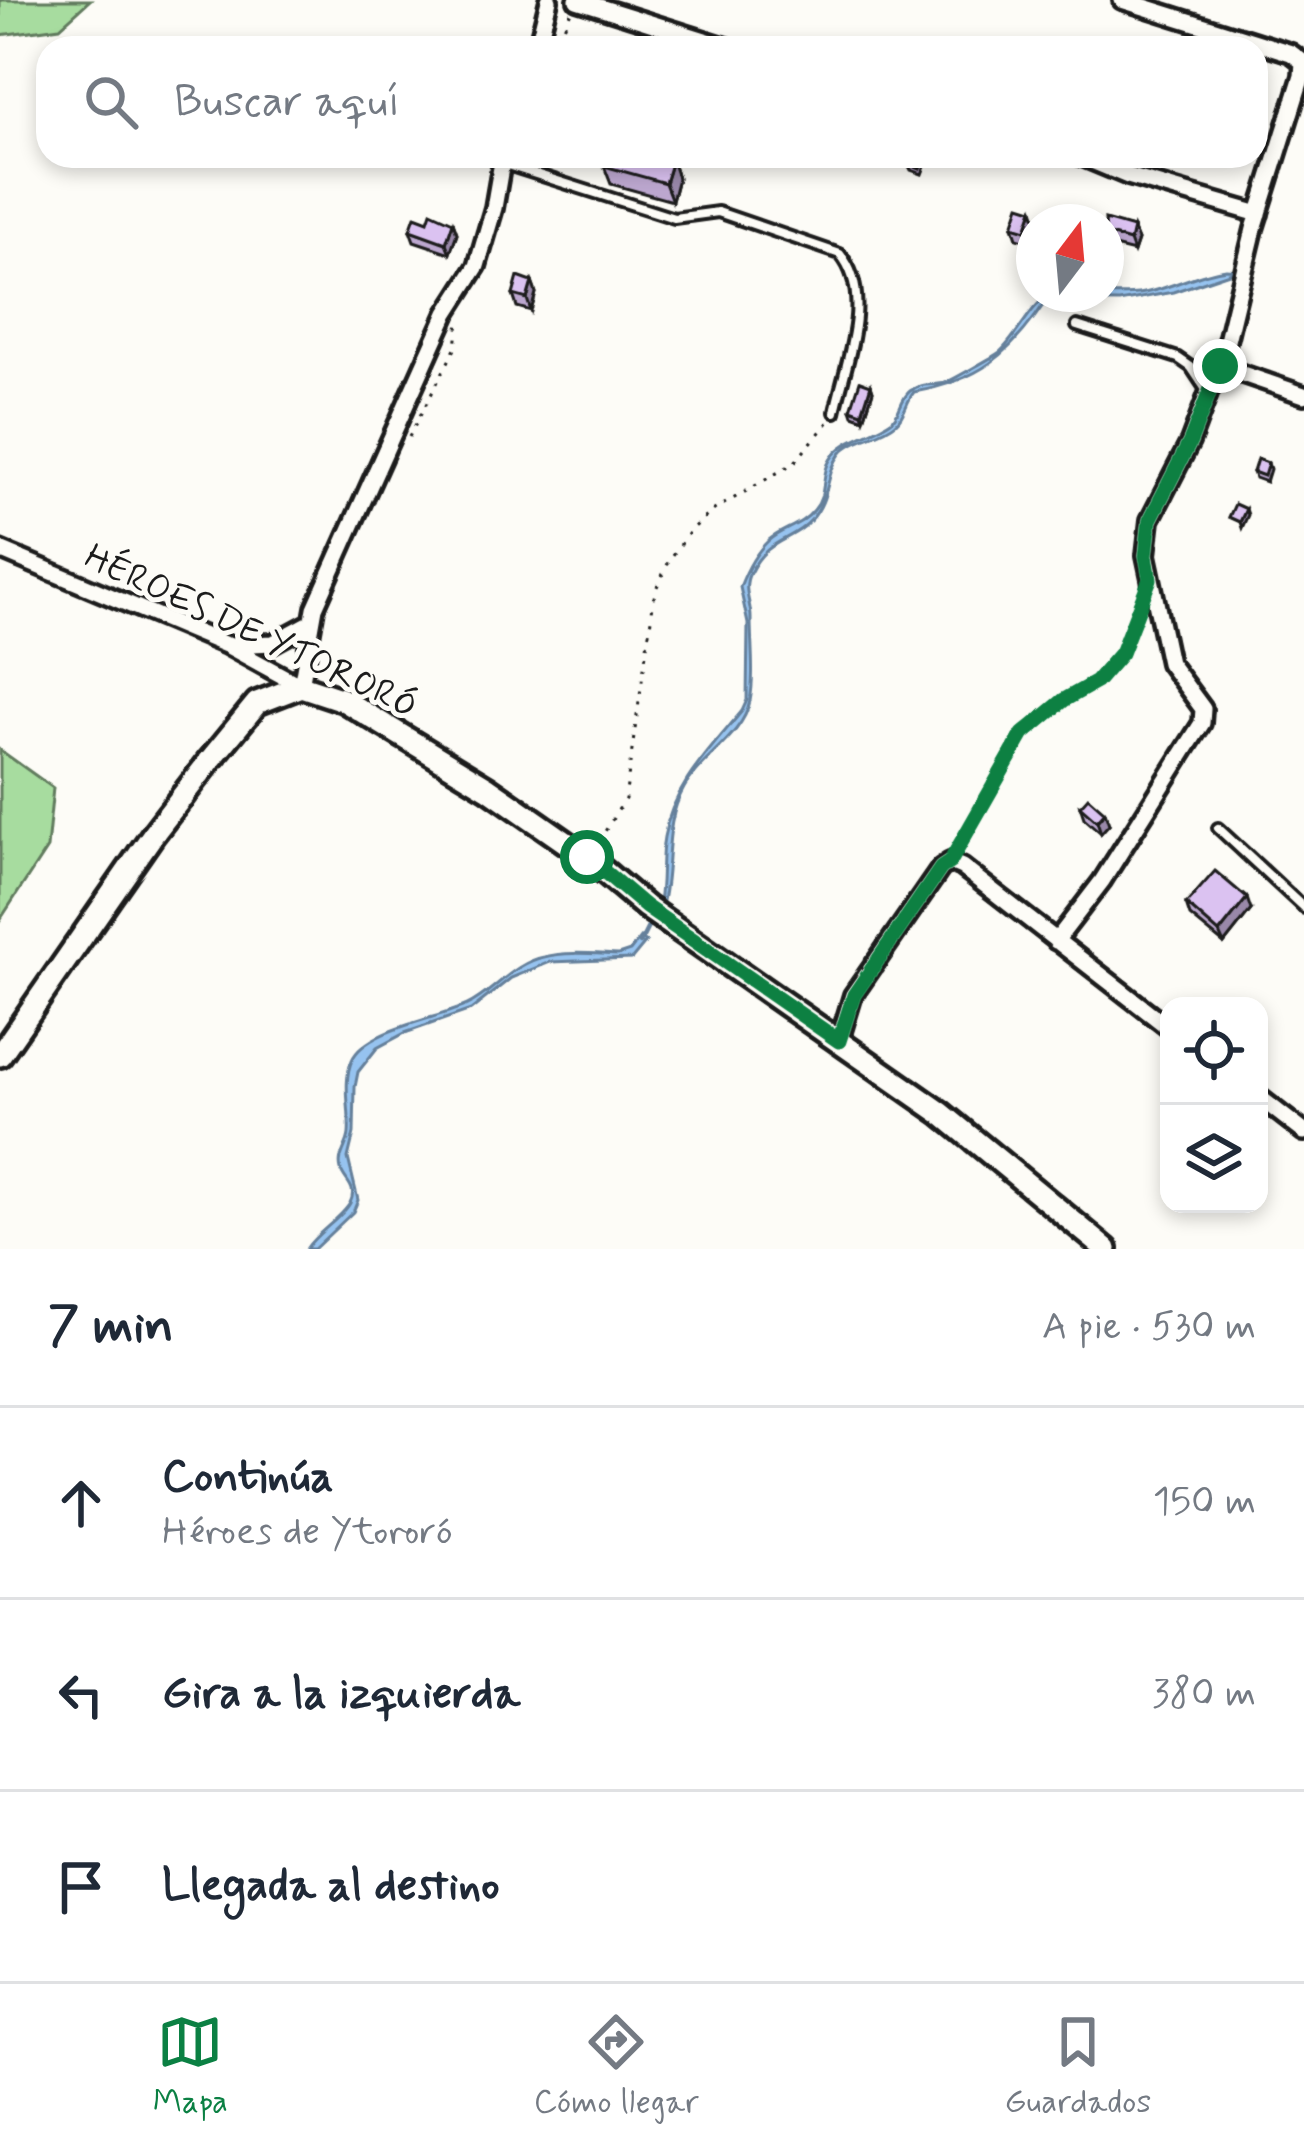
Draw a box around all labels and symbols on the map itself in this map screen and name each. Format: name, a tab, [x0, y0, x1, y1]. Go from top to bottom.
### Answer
north arrow	[1016, 204, 1124, 312]
route end	[1193, 339, 1247, 393]
street label: HÉROES DE YTORORÓ	[77, 533, 425, 730]
route start	[560, 830, 614, 884]

